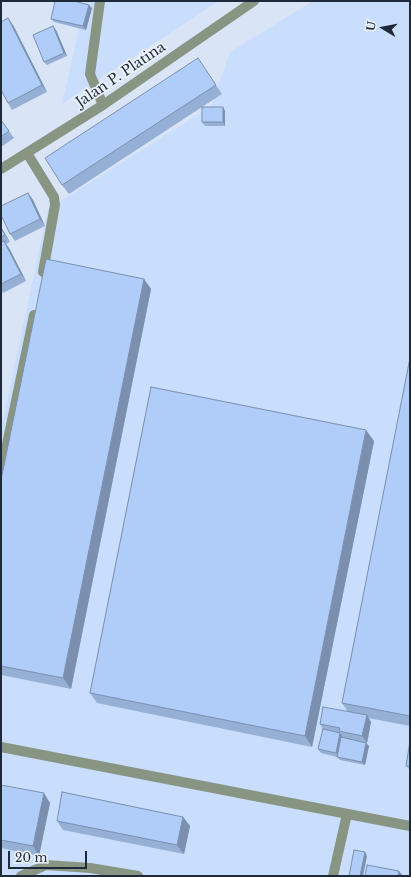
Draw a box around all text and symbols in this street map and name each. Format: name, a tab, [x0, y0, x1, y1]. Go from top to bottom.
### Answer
north arrow	[363, 8, 403, 48]
text: U	[363, 20, 379, 32]
street label: Jalan P. Platina	[73, 39, 169, 111]
scale bar	[10, 843, 89, 869]
text: 20 m	[15, 850, 47, 865]

